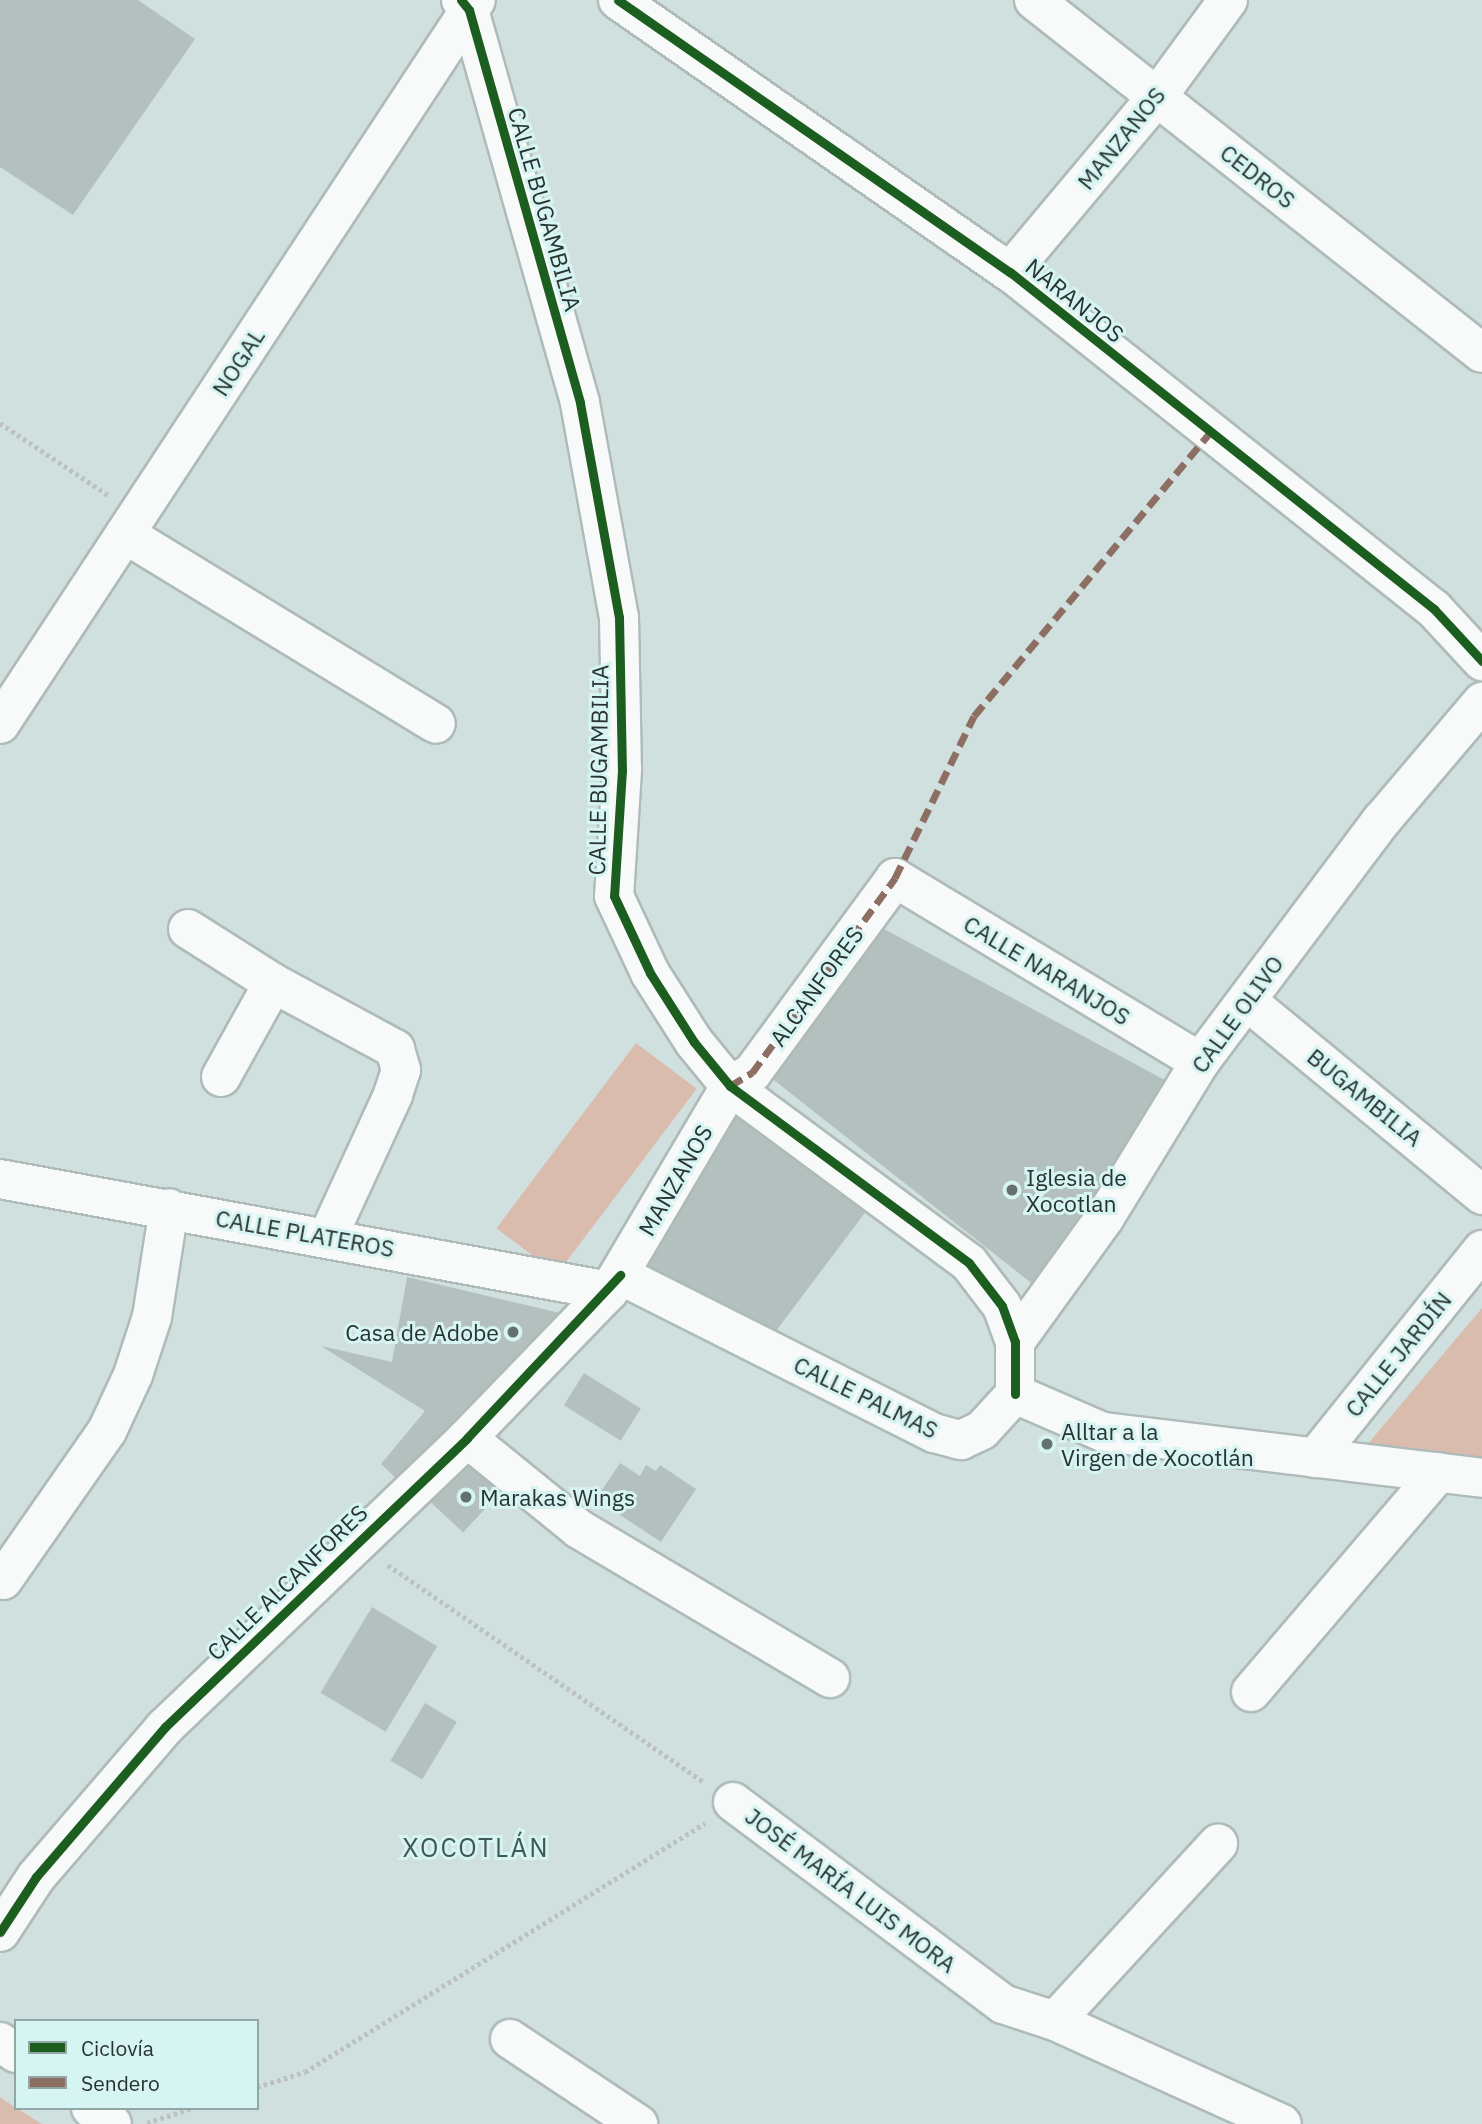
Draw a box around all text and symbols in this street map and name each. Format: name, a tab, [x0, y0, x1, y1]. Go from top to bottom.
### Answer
street label: MANZANOS	[1071, 81, 1171, 195]
street label: CALLE BUGAMBILIA	[503, 104, 587, 314]
street label: CEDROS	[1215, 138, 1301, 214]
street label: NARANJOS	[1020, 252, 1130, 348]
street label: NOGAL	[206, 323, 270, 401]
street label: CALLE BUGAMBILIA	[582, 664, 614, 876]
street label: CALLE NARANJOS	[959, 909, 1135, 1031]
street label: ALCANFORES	[763, 921, 869, 1051]
street label: CALLE OLIVO	[1185, 950, 1289, 1078]
street label: BUGAMBILIA	[1302, 1042, 1428, 1152]
street label: MANZANOS	[632, 1120, 718, 1240]
place label: Iglesia de Xocotlan	[1026, 1163, 1127, 1217]
marker: Iglesia de Xocotlan	[1004, 1182, 1020, 1198]
street label: CALLE PLATEROS	[214, 1204, 396, 1262]
street label: CALLE JARDÍN	[1339, 1286, 1457, 1422]
place label: Casa de Adobe	[345, 1318, 499, 1346]
marker: Casa de Adobe	[505, 1324, 521, 1340]
street label: CALLE PALMAS	[789, 1350, 943, 1444]
place label: Alltar a la Virgen de Xocotlán	[1061, 1417, 1254, 1471]
marker: Alltar a la Virgen de Xocotlán	[1039, 1436, 1055, 1452]
place label: Marakas Wings	[480, 1483, 635, 1511]
marker: Marakas Wings	[458, 1489, 474, 1505]
street label: CALLE ALCANFORES	[201, 1498, 373, 1666]
street label: JOSÉ MARÍA LUIS MORA	[740, 1802, 962, 1978]
district label: XOCOTLÁN	[403, 1832, 549, 1864]
legend	[14, 2019, 259, 2110]
text: Ciclovía	[81, 2034, 154, 2062]
text: Sendero	[81, 2069, 160, 2097]

